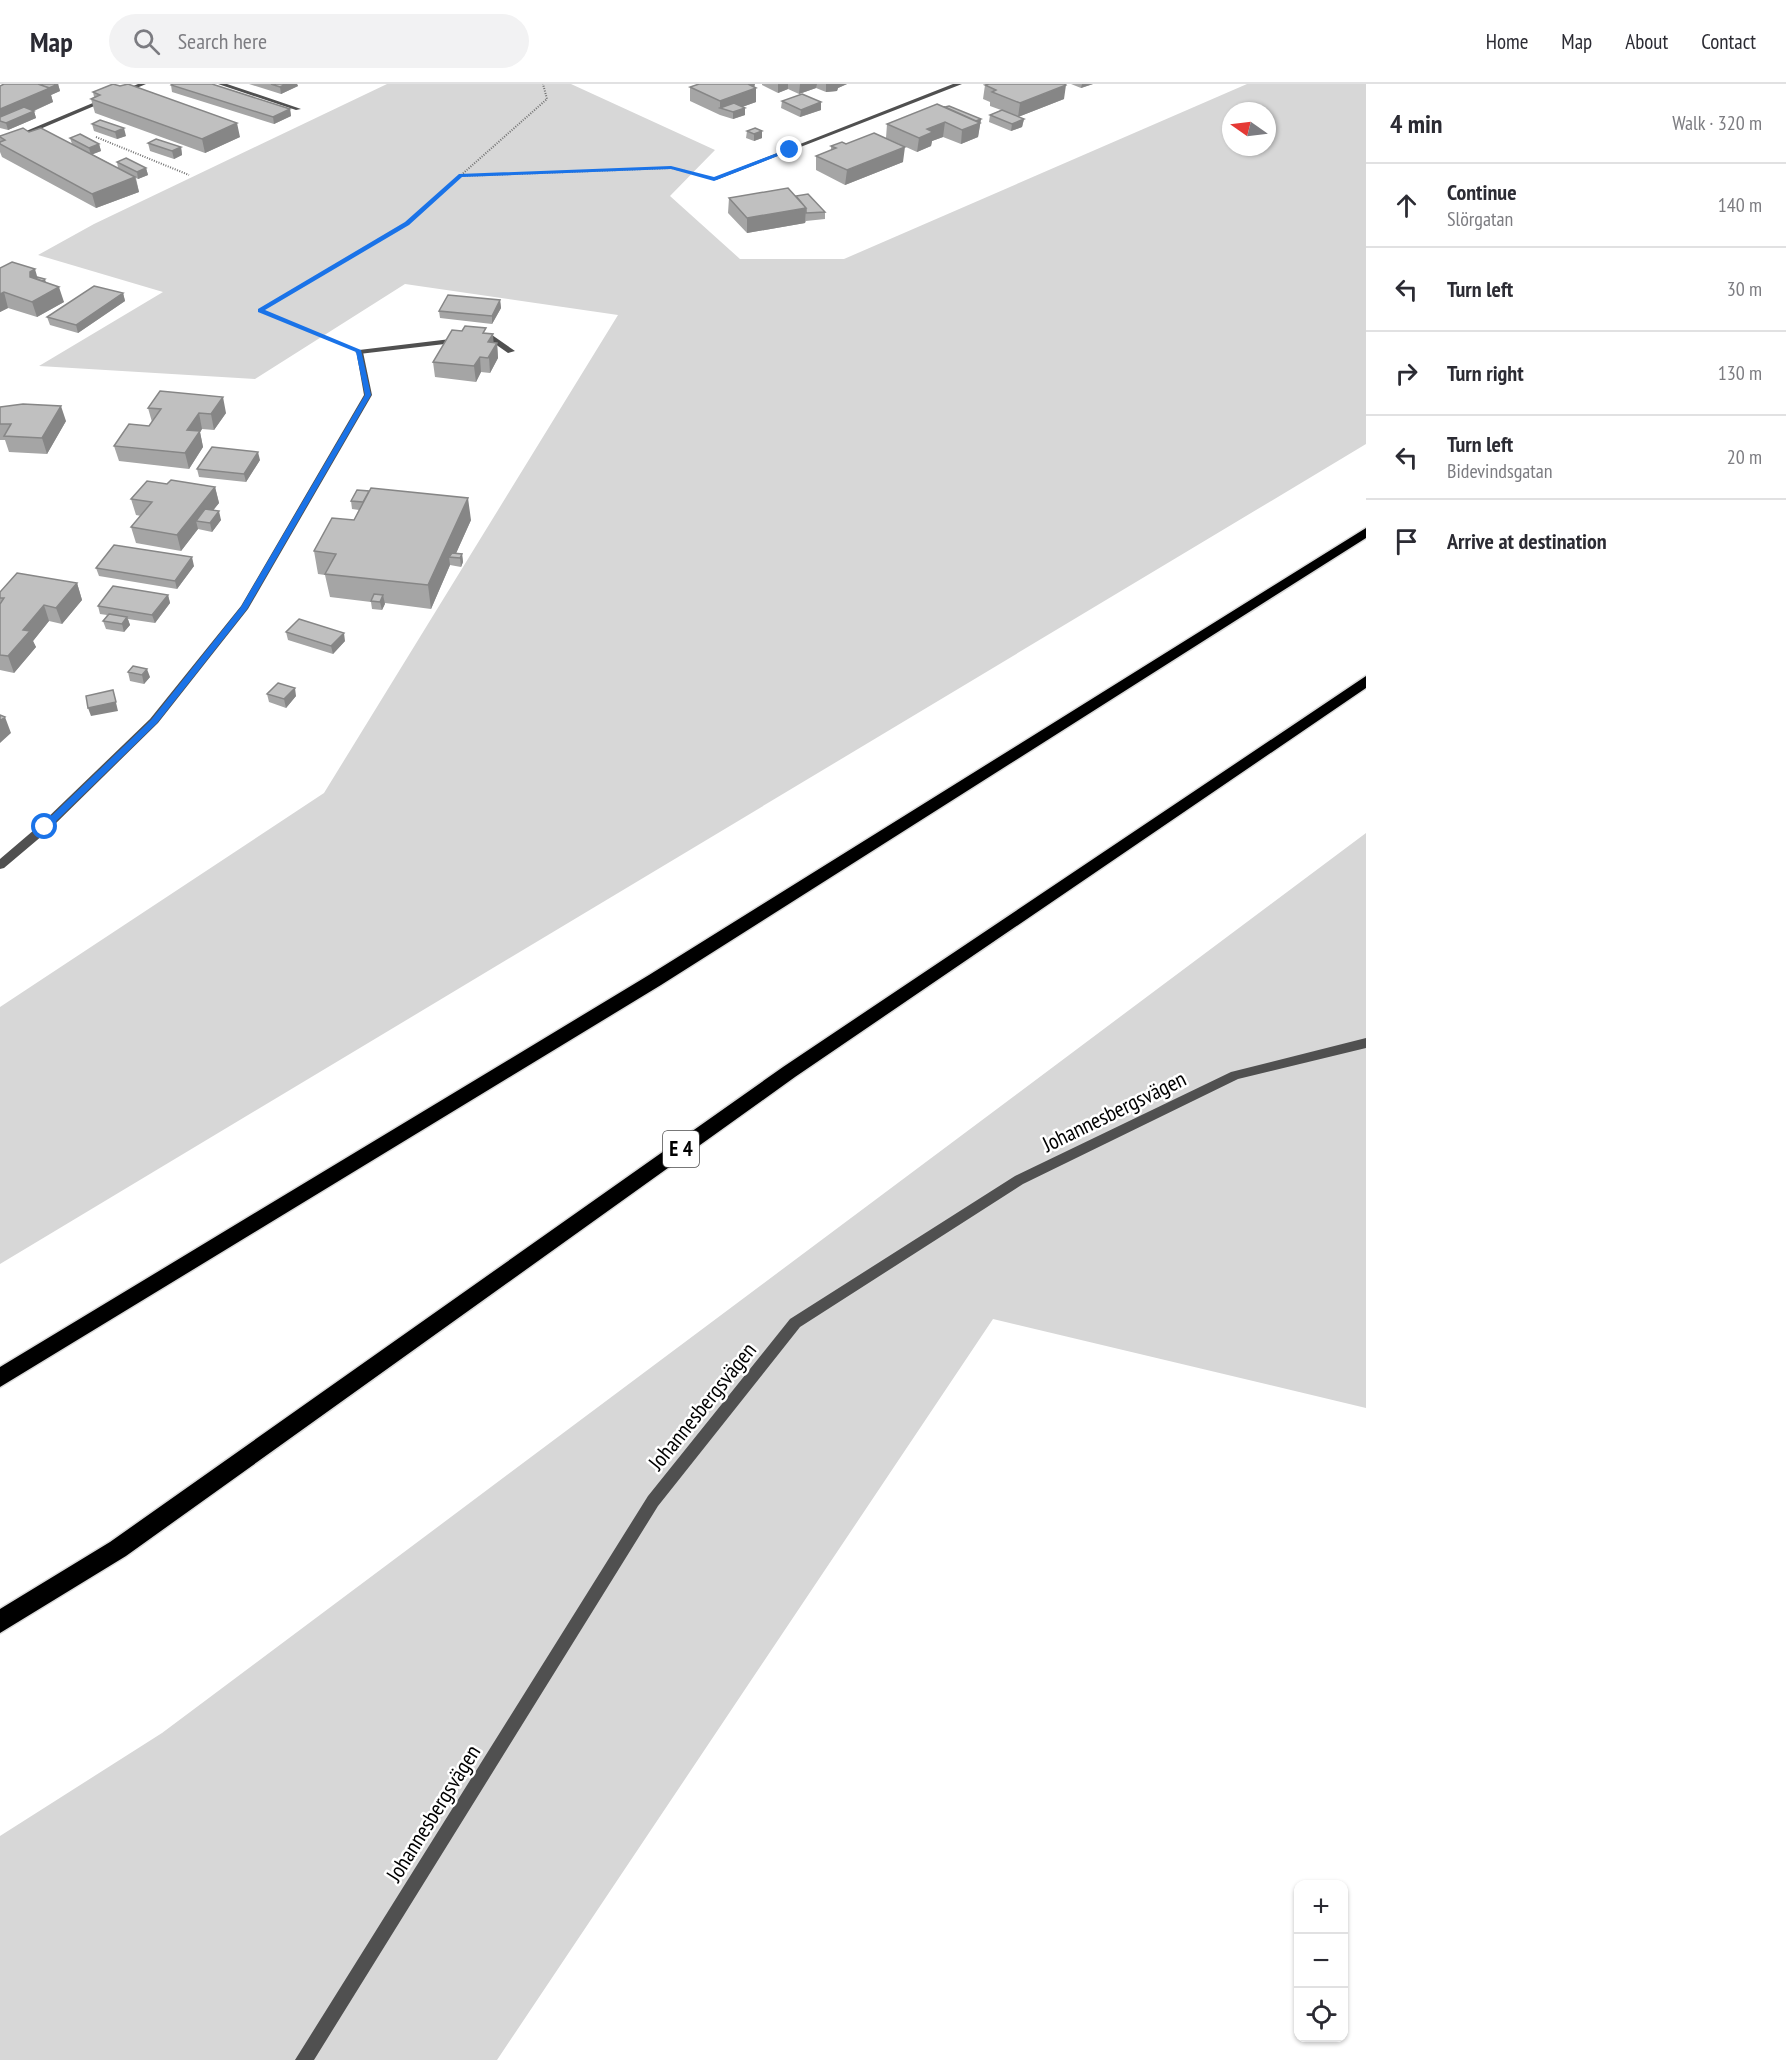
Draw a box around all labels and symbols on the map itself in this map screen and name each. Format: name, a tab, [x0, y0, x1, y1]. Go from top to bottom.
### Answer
north arrow	[1222, 102, 1276, 156]
route end	[776, 136, 802, 162]
route start	[31, 813, 57, 839]
street label: Johannesbergsvägen	[1037, 1064, 1190, 1158]
road number: E 4	[663, 1131, 699, 1167]
street label: Johannesbergsvägen	[641, 1336, 762, 1476]
street label: Johannesbergsvägen	[379, 1739, 486, 1888]

